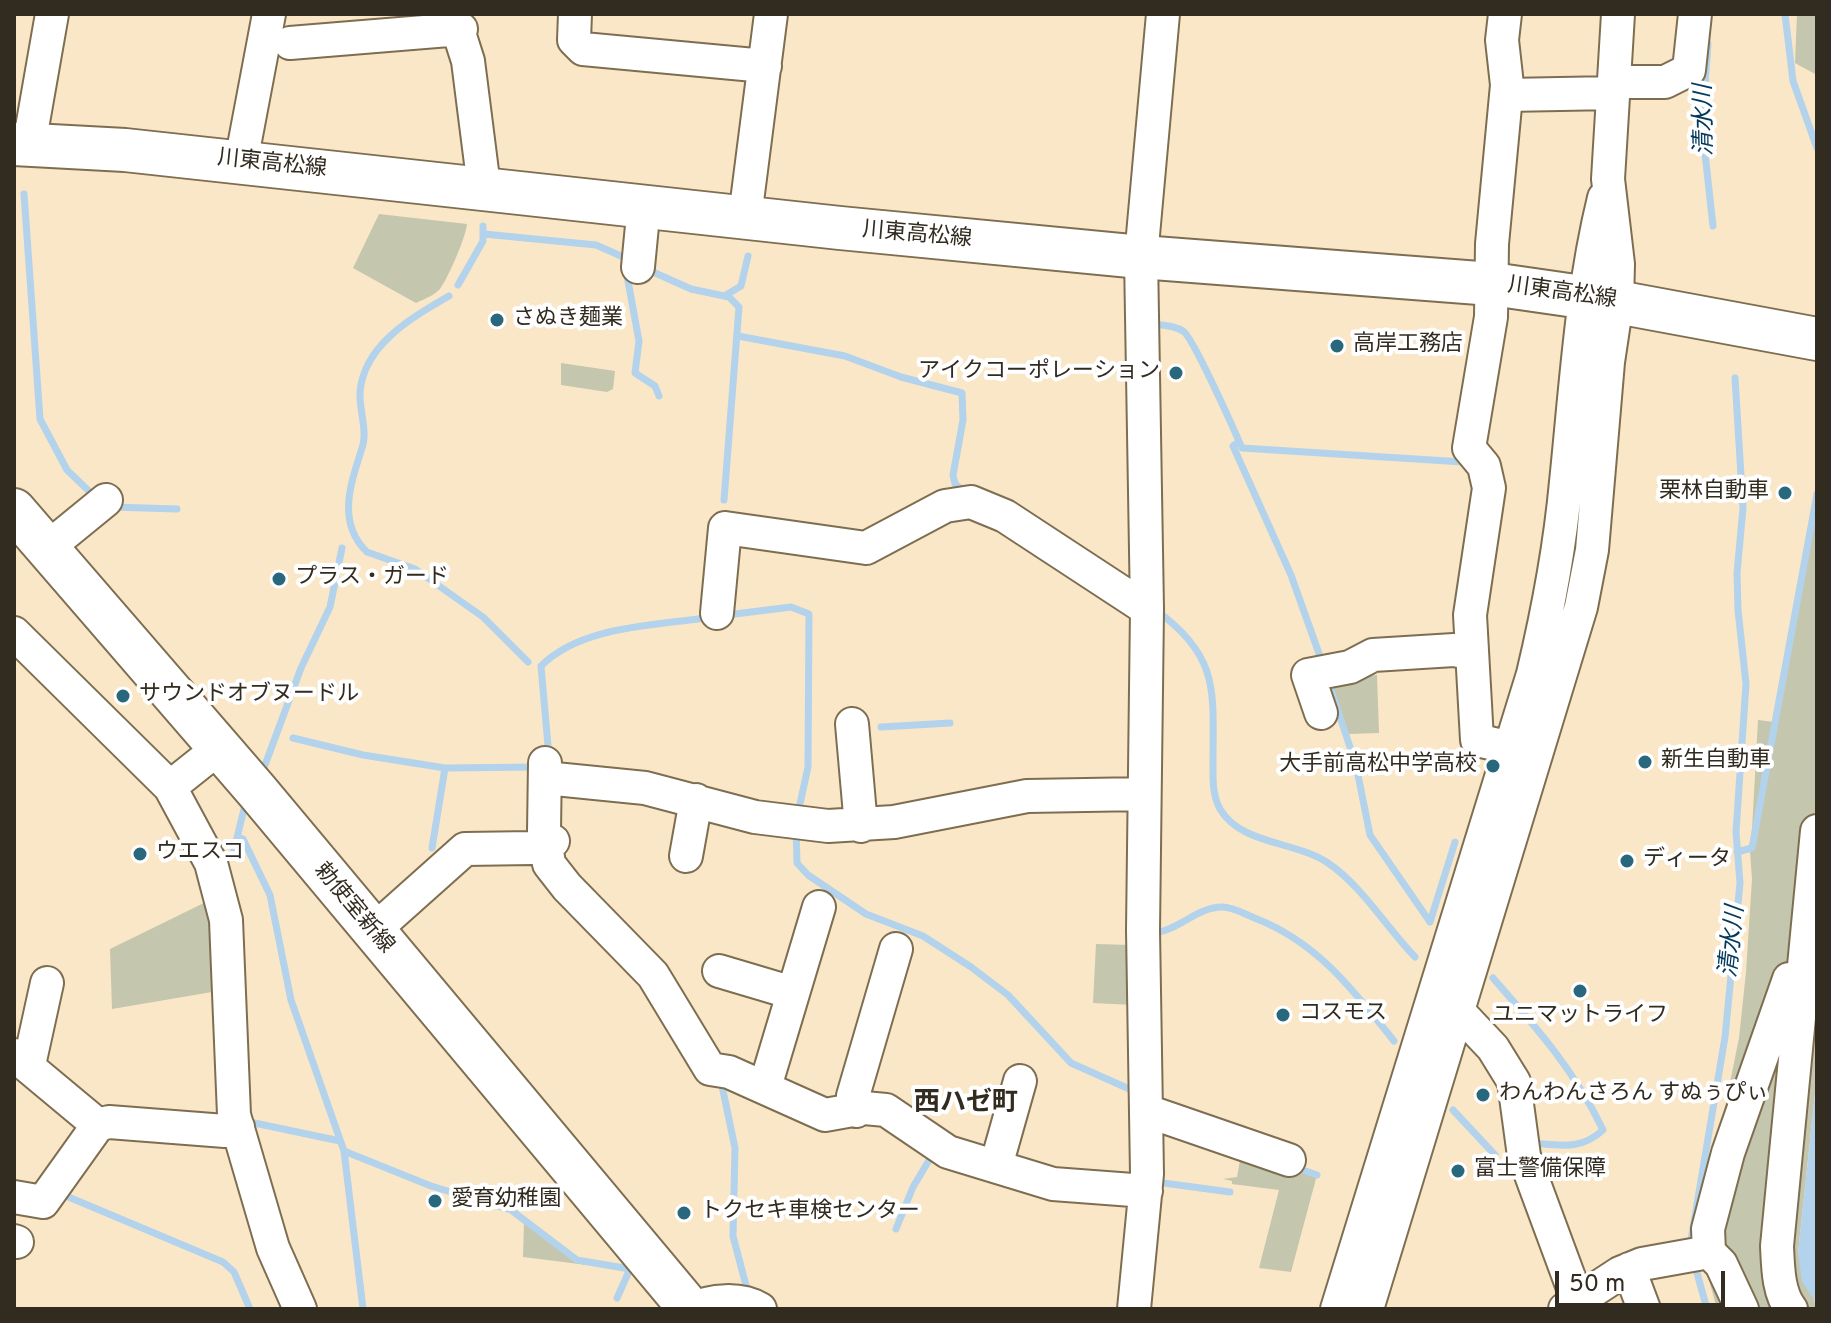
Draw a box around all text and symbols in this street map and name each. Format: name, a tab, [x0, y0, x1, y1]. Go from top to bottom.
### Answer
water label: 清水川	[1691, 84, 1721, 156]
street label: 川東高松線	[216, 146, 328, 184]
street label: 川東高松線	[861, 218, 973, 254]
street label: 川東高松線	[1506, 273, 1618, 315]
place label: さぬき麺業	[513, 307, 623, 333]
marker: さぬき麺業	[488, 311, 506, 329]
place label: 高岸工務店	[1353, 333, 1463, 359]
marker: 高岸工務店	[1328, 337, 1346, 355]
place label: アイクコーポレーション	[918, 360, 1160, 386]
marker: アイクコーポレーション	[1167, 364, 1185, 382]
place label: 栗林自動車	[1659, 480, 1769, 506]
marker: 栗林自動車	[1776, 484, 1794, 502]
place label: プラス・ガード	[295, 566, 449, 592]
marker: プラス・ガード	[270, 570, 288, 588]
place label: サウンドオブヌードル	[139, 683, 359, 709]
marker: サウンドオブヌードル	[114, 687, 132, 705]
place label: 新生自動車	[1661, 749, 1771, 775]
place label: 大手前高松中学高校	[1279, 753, 1477, 779]
marker: 新生自動車	[1636, 753, 1654, 771]
marker: 大手前高松中学高校	[1484, 757, 1502, 775]
place label: ウエスコ	[156, 841, 244, 867]
marker: ウエスコ	[131, 845, 149, 863]
place label: ディータ	[1643, 848, 1731, 874]
marker: ディータ	[1618, 852, 1636, 870]
street label: 勅使室新線	[308, 858, 398, 960]
water label: 清水川	[1716, 905, 1752, 979]
marker: ユニマットライフ	[1571, 982, 1589, 1000]
place label: コスモス	[1299, 1002, 1387, 1028]
place label: ユニマットライフ	[1492, 1004, 1668, 1030]
marker: コスモス	[1274, 1006, 1292, 1024]
place label: わんわんさろん すぬぅぴぃ	[1499, 1082, 1768, 1108]
marker: わんわんさろん すぬぅぴぃ	[1474, 1086, 1492, 1104]
district label: 西ハゼ町	[914, 1089, 1018, 1121]
place label: 富士警備保障	[1474, 1158, 1606, 1184]
marker: 富士警備保障	[1449, 1162, 1467, 1180]
place label: 愛育幼稚園	[451, 1188, 561, 1214]
marker: 愛育幼稚園	[426, 1192, 444, 1210]
place label: トクセキ車検センター	[700, 1200, 920, 1226]
marker: トクセキ車検センター	[675, 1204, 693, 1222]
scale bar	[1559, 1255, 1729, 1305]
text: 50 m	[1569, 1270, 1625, 1300]

